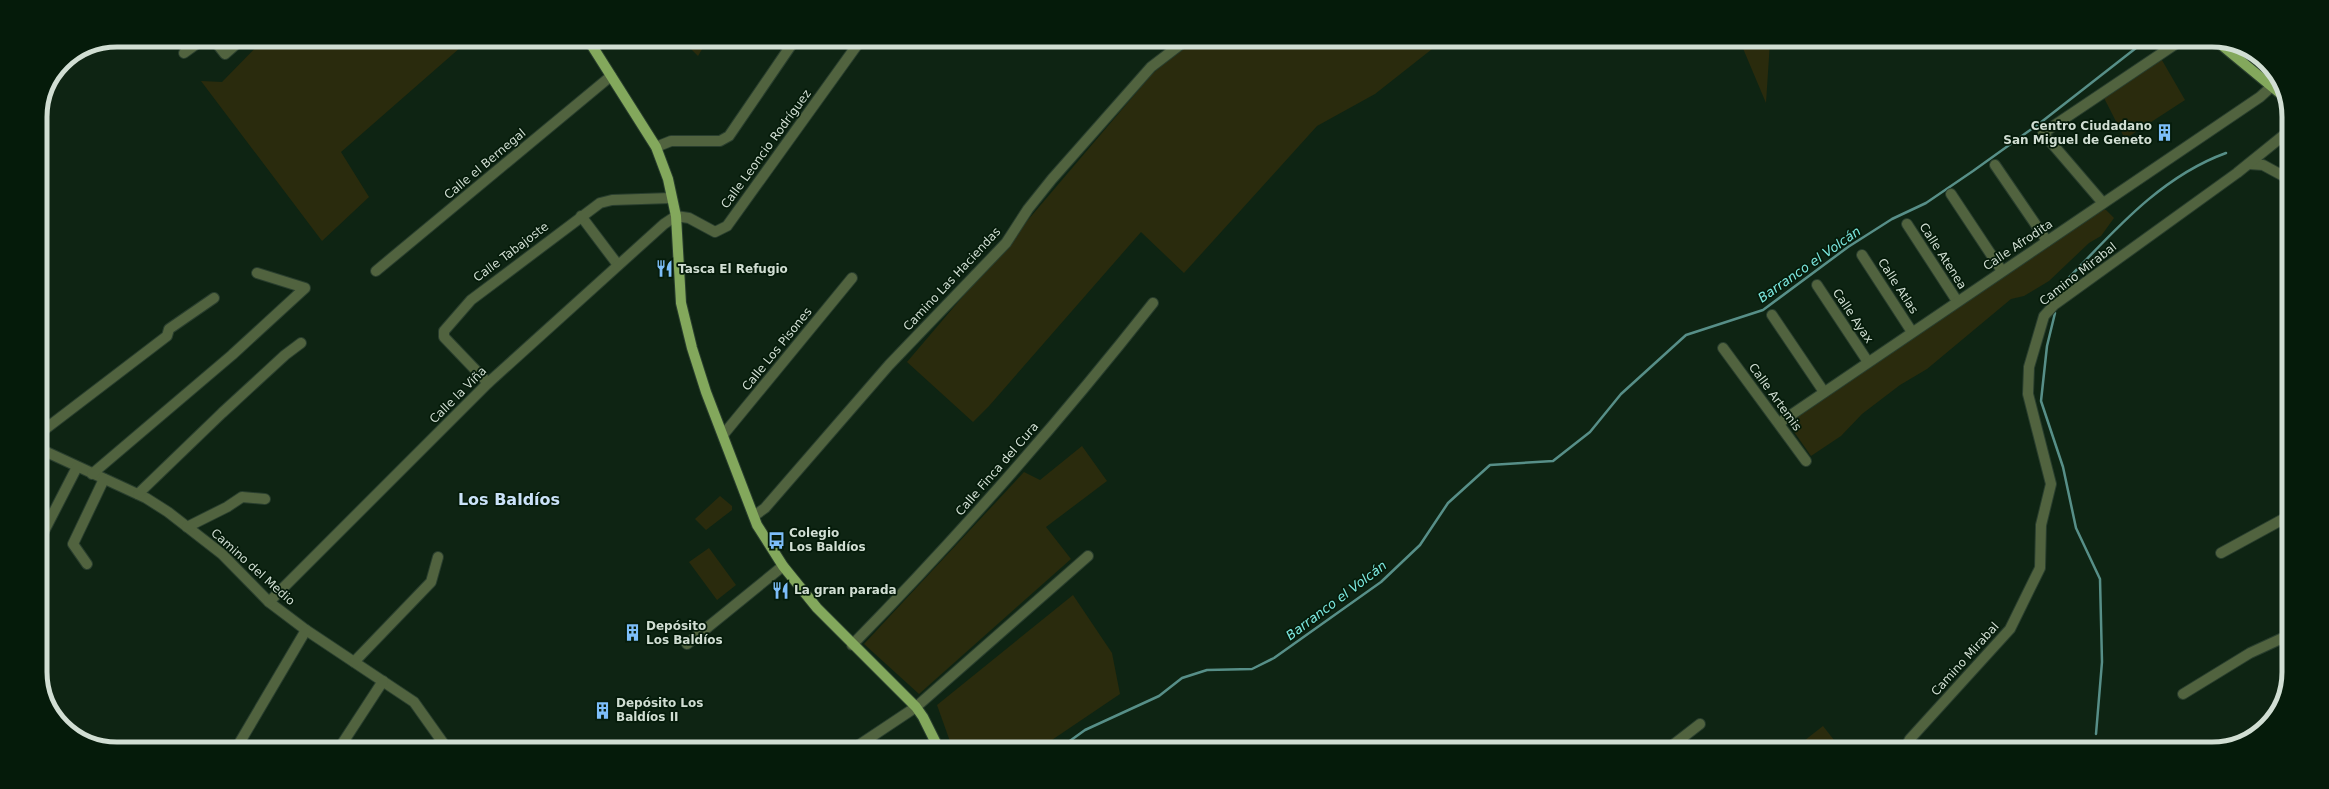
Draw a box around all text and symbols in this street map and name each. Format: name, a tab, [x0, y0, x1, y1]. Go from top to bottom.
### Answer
street label: Calle Leoncio Rodríguez	[718, 87, 814, 211]
place label: Centro Ciudadano San Miguel de Geneto	[2003, 119, 2152, 147]
building icon: Centro Ciudadano San Miguel de Geneto	[2155, 123, 2175, 143]
street label: Calle el Bernegal	[442, 126, 528, 202]
street label: Calle Afrodita	[1981, 217, 2055, 273]
street label: Calle Tabajoste	[471, 219, 551, 285]
street label: Calle Atenea	[1916, 220, 1970, 292]
water label: Barranco el Volcán	[1755, 223, 1863, 305]
street label: Camino Las Haciendas	[900, 224, 1004, 334]
street label: Camino Mirabal	[2037, 240, 2119, 308]
street label: Calle Atlas	[1875, 256, 1921, 316]
restaurant icon: Tasca El Refugio	[655, 259, 675, 279]
place label: Tasca El Refugio	[678, 262, 788, 276]
street label: Calle Ayax	[1830, 286, 1876, 346]
street label: Calle Los Pisones	[739, 305, 815, 393]
street label: Calle Artemis	[1746, 360, 1804, 434]
street label: Calle la Viña	[427, 364, 489, 426]
street label: Calle Finca del Cura	[953, 420, 1041, 518]
district label: Los Baldíos	[458, 490, 560, 509]
street label: Camino del Medio	[208, 526, 298, 608]
place label: Colegio Los Baldíos	[789, 526, 866, 554]
bus stop icon: Colegio Los Baldíos	[766, 530, 786, 550]
water label: Barranco el Volcán	[1283, 558, 1389, 643]
restaurant icon: La gran parada	[771, 580, 791, 600]
place label: La gran parada	[794, 583, 897, 597]
place label: Depósito Los Baldíos	[646, 619, 723, 647]
street label: Camino Mirabal	[1928, 619, 2002, 699]
building icon: Depósito Los Baldíos	[623, 623, 643, 643]
place label: Depósito Los Baldíos II	[616, 696, 703, 724]
building icon: Depósito Los Baldíos II	[593, 700, 613, 720]

